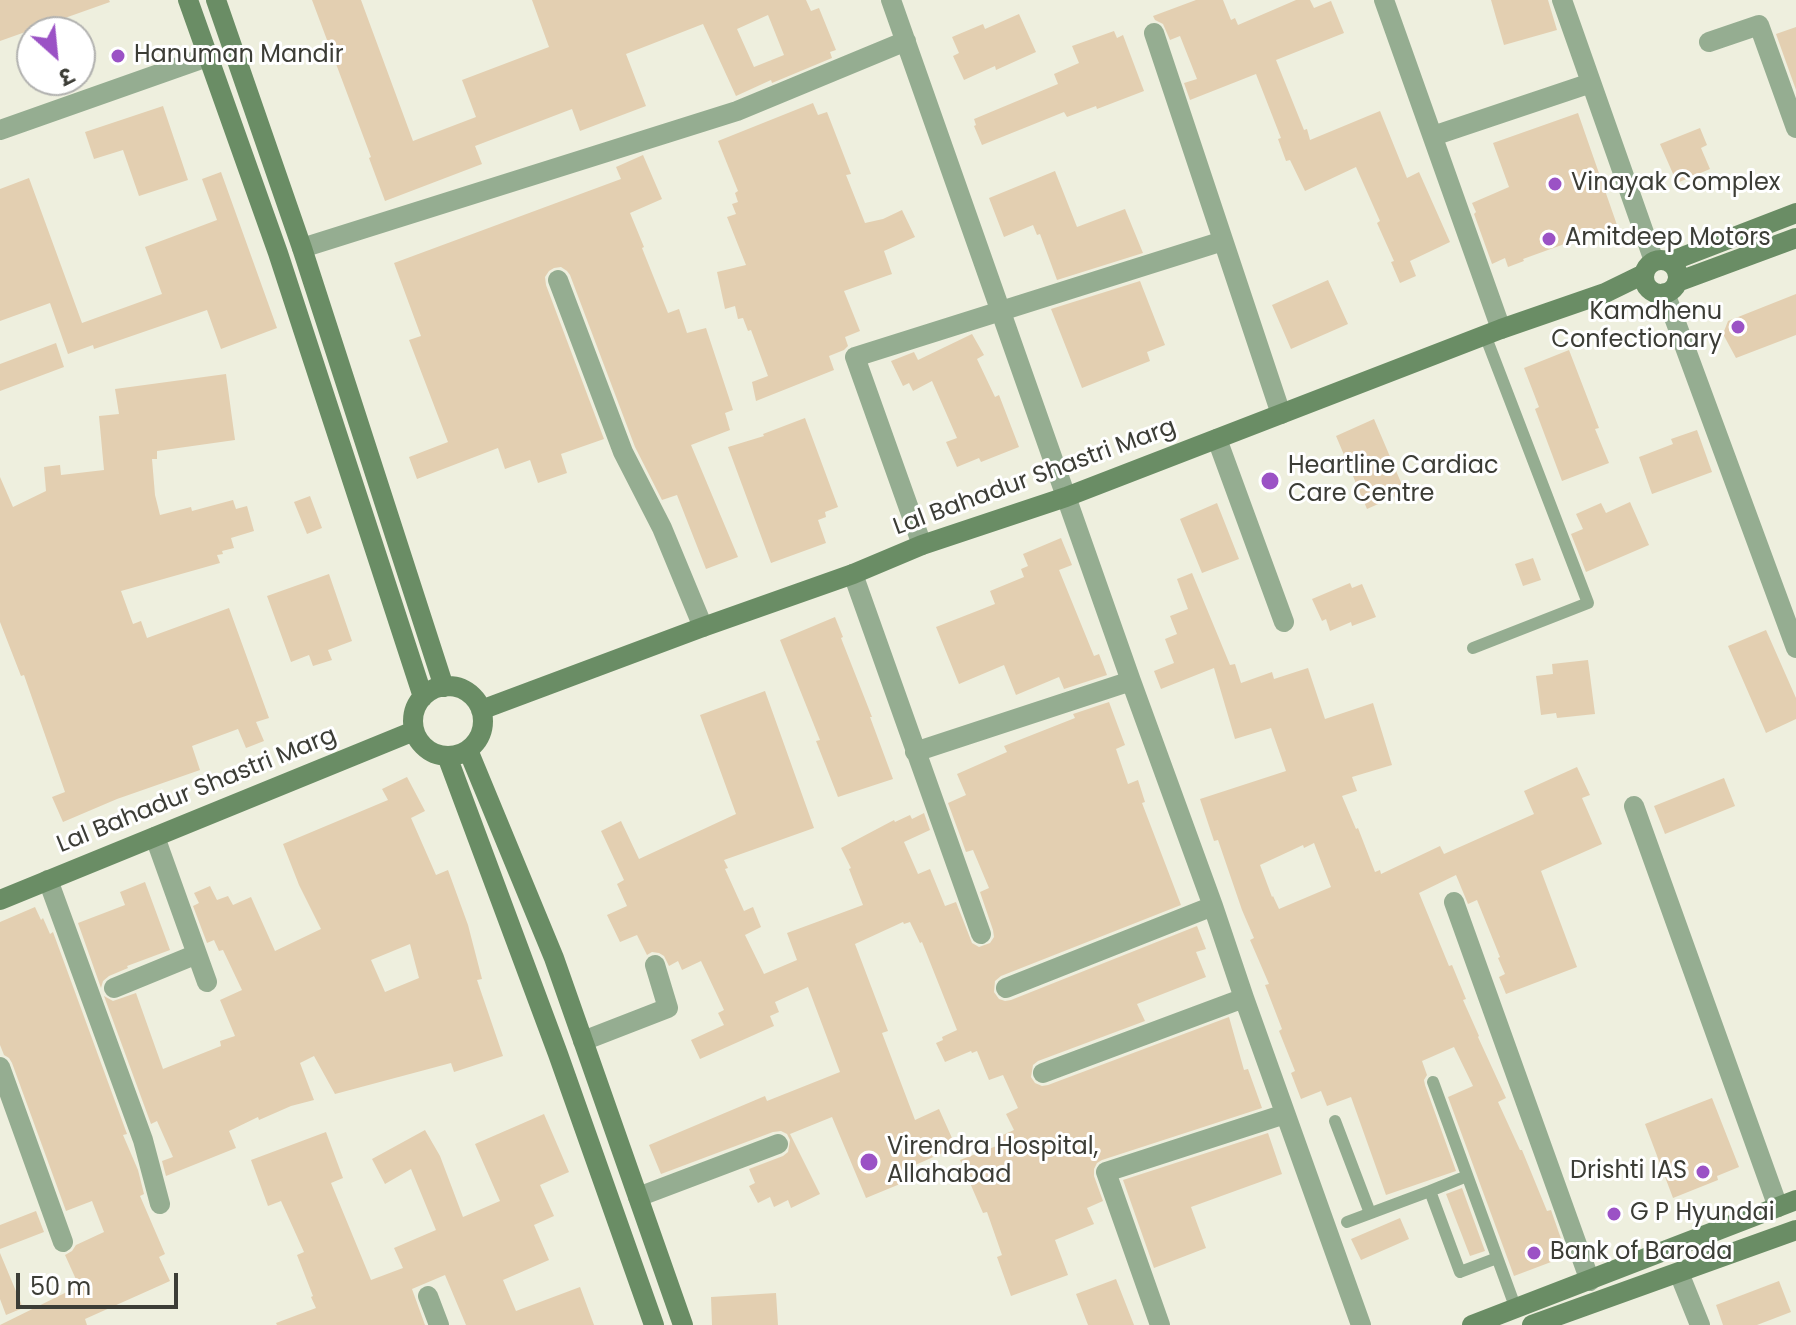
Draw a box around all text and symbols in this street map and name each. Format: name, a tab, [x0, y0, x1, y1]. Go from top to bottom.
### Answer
north arrow	[16, 16, 96, 96]
place label: Hanuman Mandir	[134, 42, 344, 70]
marker: Hanuman Mandir	[109, 47, 127, 65]
text: उ	[54, 59, 79, 93]
place label: Vinayak Complex	[1571, 170, 1780, 198]
marker: Vinayak Complex	[1546, 175, 1564, 193]
place label: Amitdeep Motors	[1565, 225, 1771, 253]
marker: Amitdeep Motors	[1540, 230, 1558, 248]
place label: Kamdhenu Confectionary	[1551, 299, 1722, 355]
marker: Kamdhenu Confectionary	[1729, 318, 1747, 336]
street label: Lal Bahadur Shastri Marg	[890, 413, 1180, 543]
place label: Heartline Cardiac Care Centre	[1288, 453, 1498, 509]
marker: Heartline Cardiac Care Centre	[1259, 470, 1281, 492]
street label: Lal Bahadur Shastri Marg	[53, 722, 341, 860]
place label: Virendra Hospital, Allahabad	[887, 1134, 1098, 1190]
marker: Virendra Hospital, Allahabad	[858, 1151, 880, 1173]
place label: Drishti IAS	[1570, 1158, 1687, 1186]
marker: Drishti IAS	[1694, 1163, 1712, 1181]
place label: G P Hyundai	[1630, 1200, 1775, 1228]
marker: G P Hyundai	[1605, 1205, 1623, 1223]
place label: Bank of Baroda	[1550, 1239, 1732, 1267]
marker: Bank of Baroda	[1525, 1244, 1543, 1262]
scale bar	[20, 1257, 182, 1307]
text: 50 m	[30, 1270, 91, 1303]

